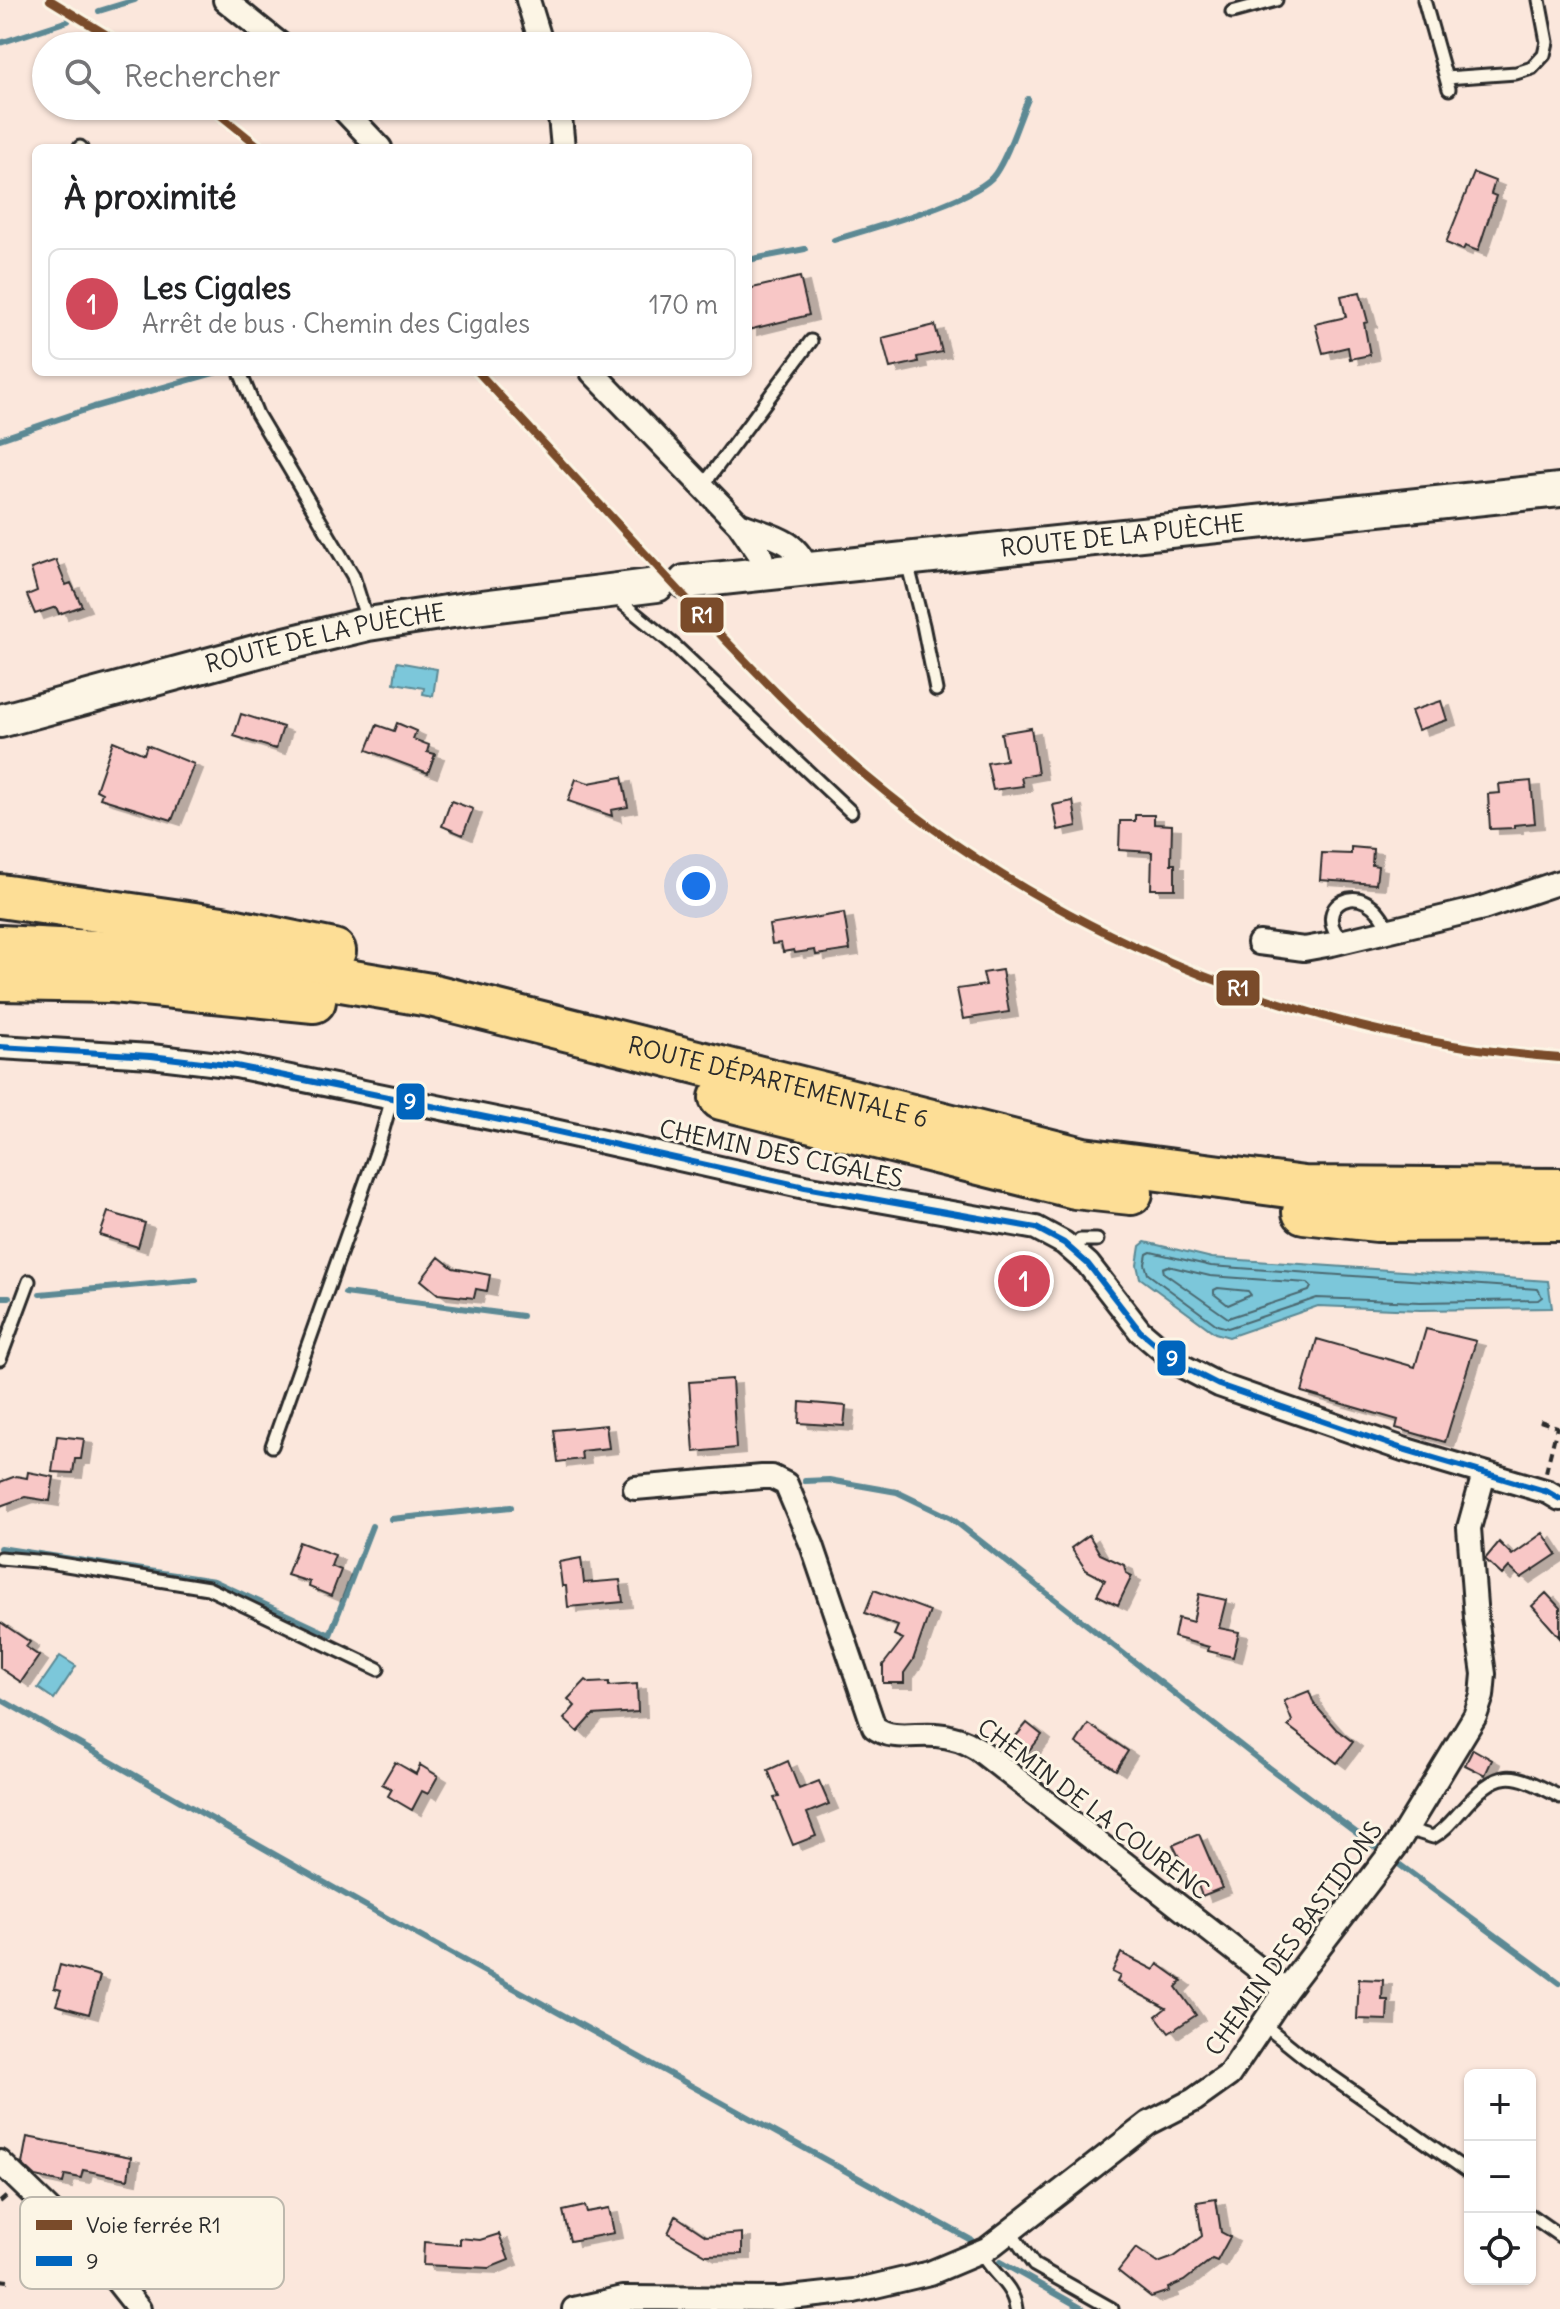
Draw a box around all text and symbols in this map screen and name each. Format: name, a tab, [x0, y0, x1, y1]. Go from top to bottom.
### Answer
search box	[32, 32, 752, 120]
icon: search	[60, 54, 104, 98]
text: Rechercher	[124, 57, 280, 95]
text: À proximité	[64, 175, 237, 218]
text: Les Cigales	[142, 269, 291, 307]
text: 1	[87, 288, 97, 321]
text: 170 m	[649, 288, 718, 321]
text: Arrêt de bus · Chemin des Cigales	[142, 307, 530, 340]
street label: ROUTE DE LA PUÈCHE	[999, 507, 1246, 563]
street label: ROUTE DE LA PUÈCHE	[202, 596, 447, 679]
line badge: R1	[679, 596, 725, 634]
text: R1	[691, 601, 713, 629]
your location	[676, 866, 716, 906]
line badge: R1	[1215, 969, 1261, 1007]
text: R1	[1227, 974, 1249, 1002]
street label: ROUTE DÉPARTEMENTALE 6	[625, 1029, 931, 1133]
line badge: 9	[395, 1082, 426, 1121]
text: 9	[404, 1087, 416, 1115]
street label: CHEMIN DES CIGALES	[657, 1113, 906, 1193]
pin: 1	[998, 1251, 1050, 1311]
line badge: 9	[1156, 1339, 1187, 1377]
text: 9	[1166, 1344, 1178, 1372]
street label: CHEMIN DE LA COURENC	[972, 1711, 1215, 1905]
street label: CHEMIN DES BASTIDONS	[1198, 1815, 1388, 2061]
map controls	[1464, 2069, 1536, 2285]
button: +	[1464, 2069, 1536, 2141]
button: −	[1464, 2141, 1536, 2213]
legend	[20, 2197, 284, 2289]
text: Voie ferrée R1	[86, 2211, 221, 2239]
button: locate	[1464, 2213, 1536, 2285]
text: 9	[86, 2247, 99, 2275]

